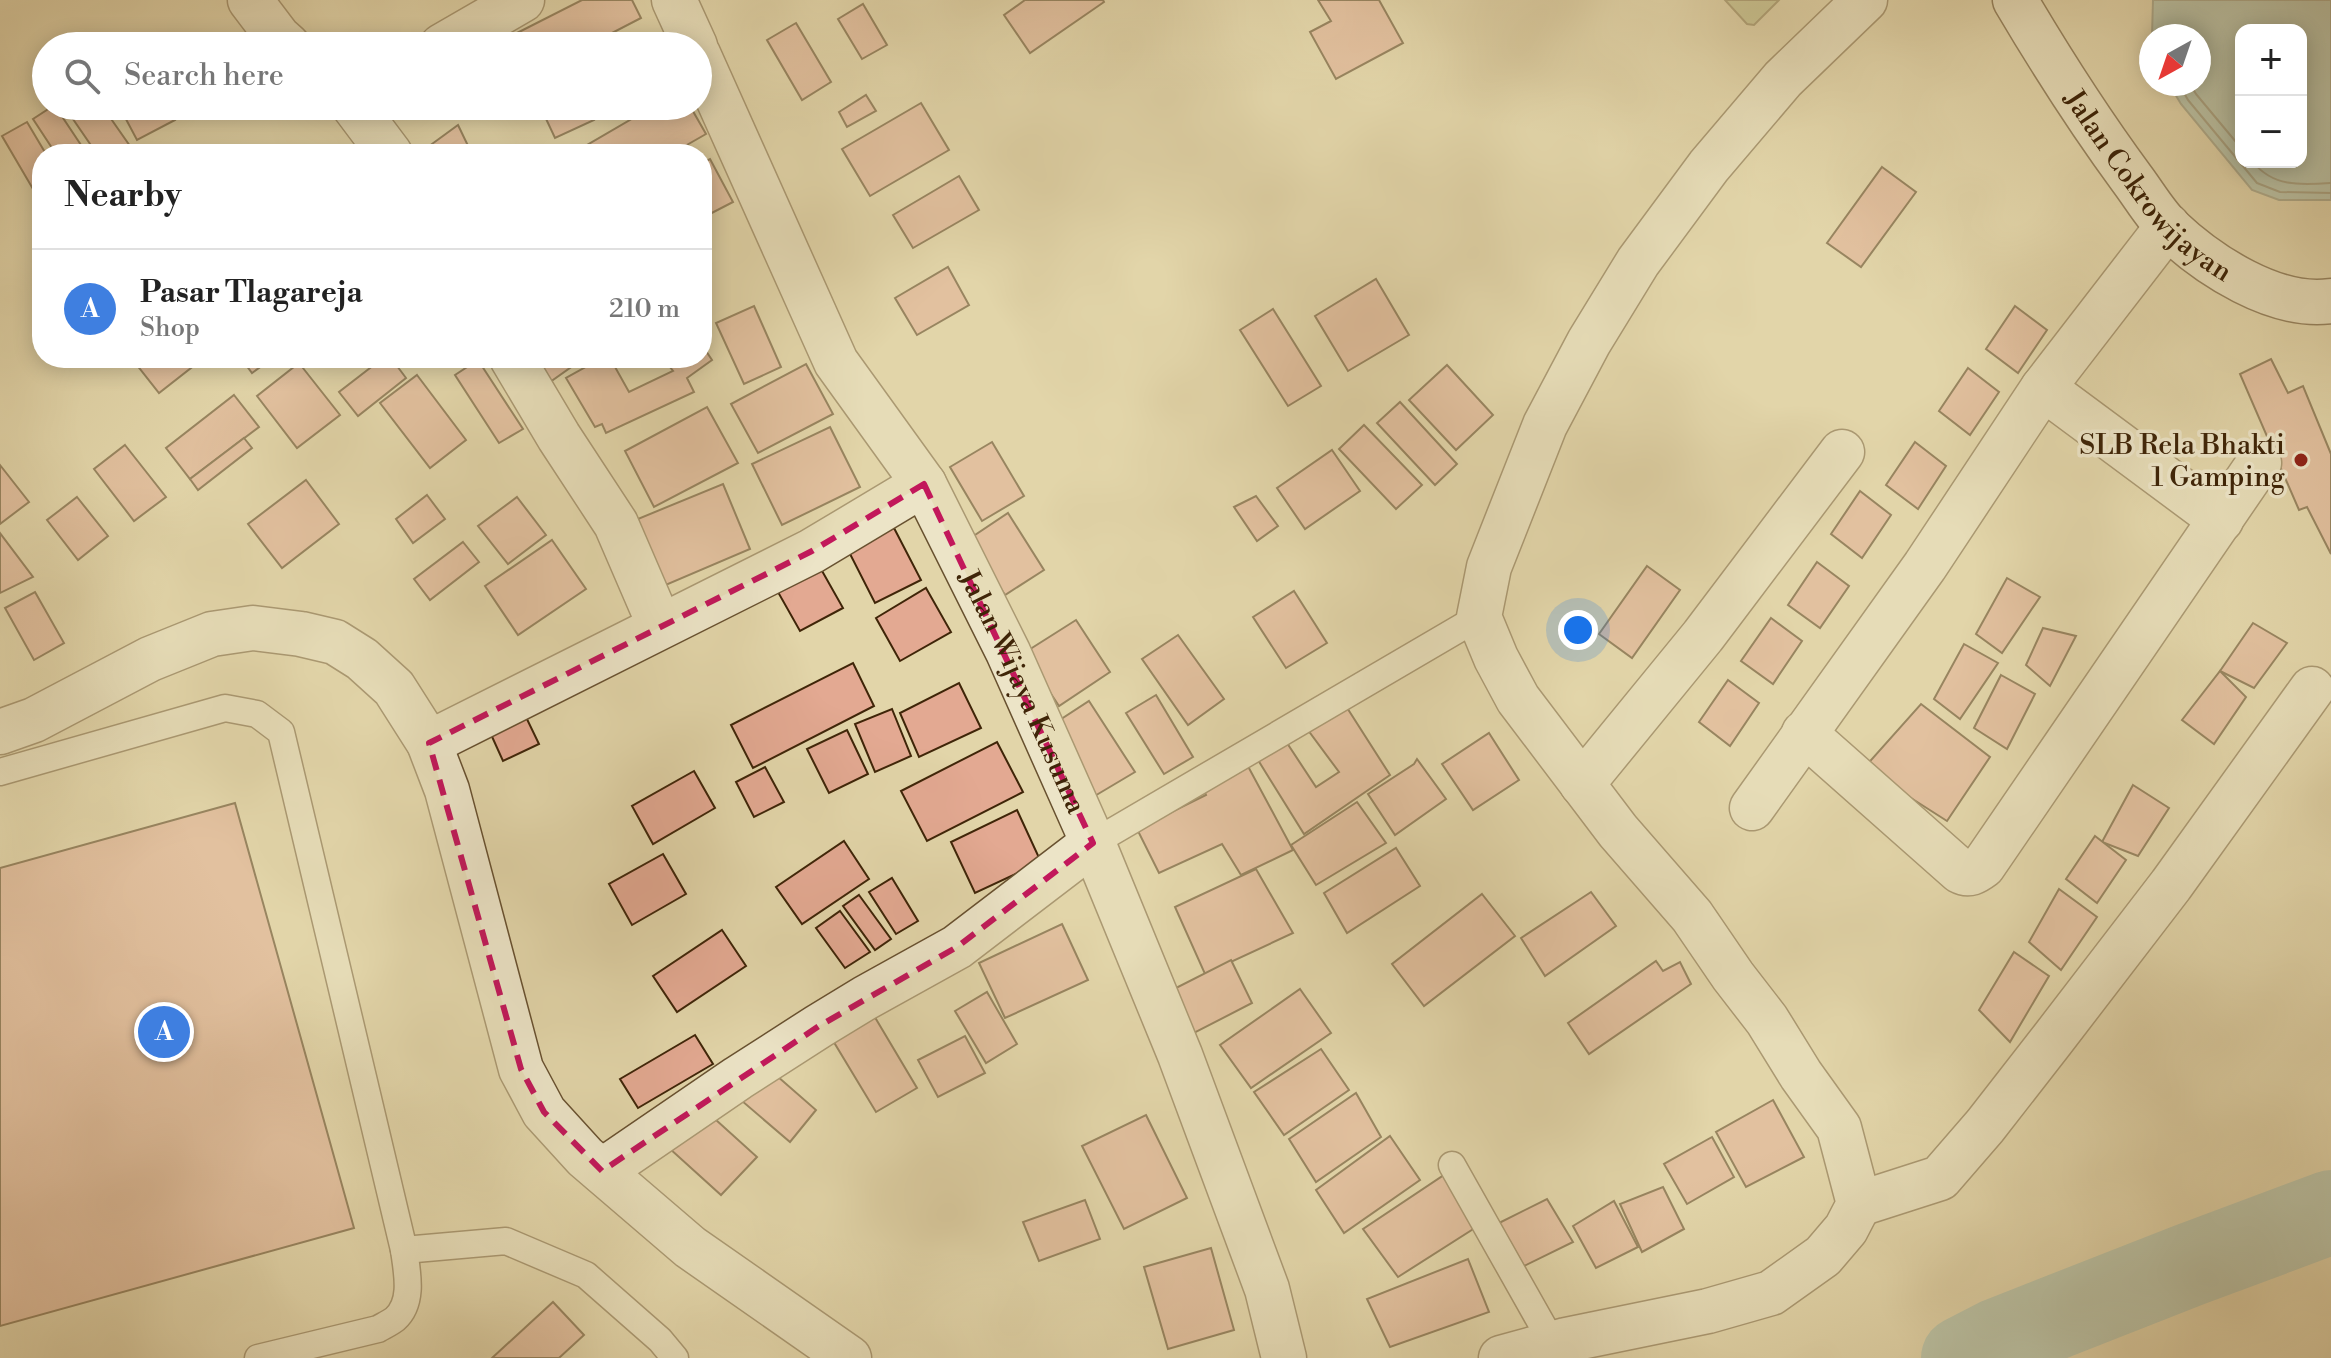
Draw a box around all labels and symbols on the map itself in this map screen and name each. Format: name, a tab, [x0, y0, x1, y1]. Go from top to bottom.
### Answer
north arrow	[2139, 24, 2211, 96]
street label: Jalan Cokrowijayan	[2056, 83, 2238, 290]
place label: SLB Rela Bhakti 1 Gamping	[2079, 428, 2285, 495]
marker: SLB Rela Bhakti 1 Gamping	[2292, 451, 2310, 469]
street label: Jalan Wijaya Kusuma	[950, 563, 1094, 820]
your location	[1558, 610, 1598, 650]
pin: A	[138, 1002, 190, 1062]

